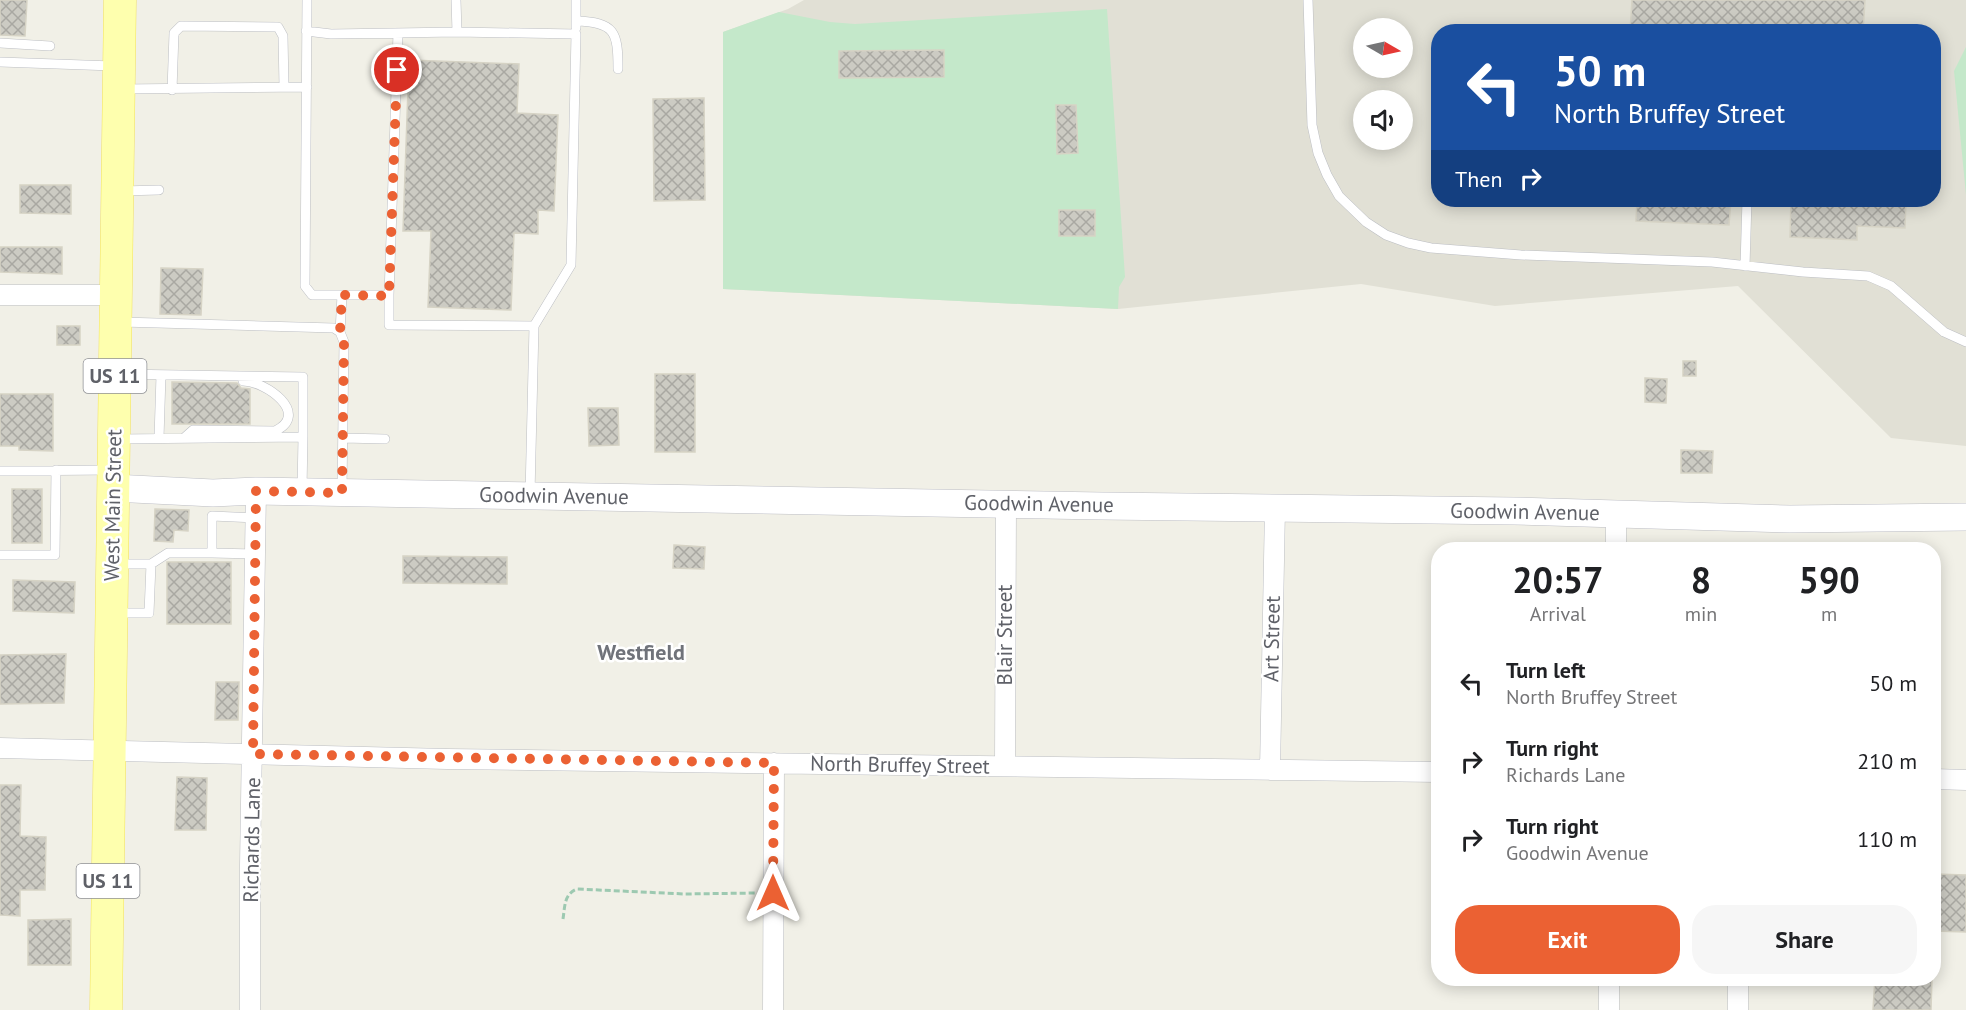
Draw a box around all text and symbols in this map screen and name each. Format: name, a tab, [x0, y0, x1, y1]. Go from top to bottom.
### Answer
north arrow	[1353, 18, 1413, 78]
map controls	[1353, 18, 1413, 150]
text: 50 m	[1554, 43, 1646, 98]
pin	[371, 44, 422, 95]
icon: left	[1455, 48, 1533, 126]
icon: arrive	[380, 53, 413, 86]
button: sound	[1353, 90, 1413, 150]
text: North Bruffey Street	[1554, 96, 1785, 130]
icon: right	[1514, 162, 1547, 195]
text: Then	[1455, 165, 1502, 193]
road number: US 11	[84, 359, 146, 393]
street label: West Main Street	[98, 429, 127, 581]
street label: Goodwin Avenue	[479, 481, 629, 510]
street label: Goodwin Avenue	[964, 489, 1114, 518]
street label: Goodwin Avenue	[1450, 497, 1600, 526]
text: 20:57	[1512, 556, 1604, 603]
text: 8	[1691, 556, 1711, 603]
text: 590	[1799, 556, 1860, 603]
street label: Blair Street	[991, 585, 1018, 685]
street label: Art Street	[1257, 596, 1286, 682]
text: Arrival	[1530, 601, 1586, 627]
text: min	[1685, 601, 1717, 627]
text: m	[1821, 601, 1837, 627]
district label: Westfield	[597, 638, 685, 666]
text: Turn left	[1506, 656, 1586, 684]
icon: left	[1455, 667, 1488, 700]
text: 50 m	[1869, 669, 1917, 697]
text: North Bruffey Street	[1506, 684, 1677, 710]
text: Turn right	[1506, 734, 1598, 762]
icon: right	[1455, 745, 1488, 778]
text: 210 m	[1857, 747, 1917, 775]
street label: North Bruffey Street	[810, 749, 990, 780]
text: Richards Lane	[1506, 762, 1625, 788]
street label: Richards Lane	[237, 777, 266, 903]
text: Turn right	[1506, 812, 1598, 840]
icon: right	[1455, 823, 1488, 856]
text: 110 m	[1857, 825, 1917, 853]
text: Goodwin Avenue	[1506, 840, 1649, 866]
position arrow	[741, 861, 805, 925]
road number: US 11	[76, 864, 140, 898]
button: Exit	[1455, 905, 1680, 974]
button: Share	[1692, 905, 1917, 974]

